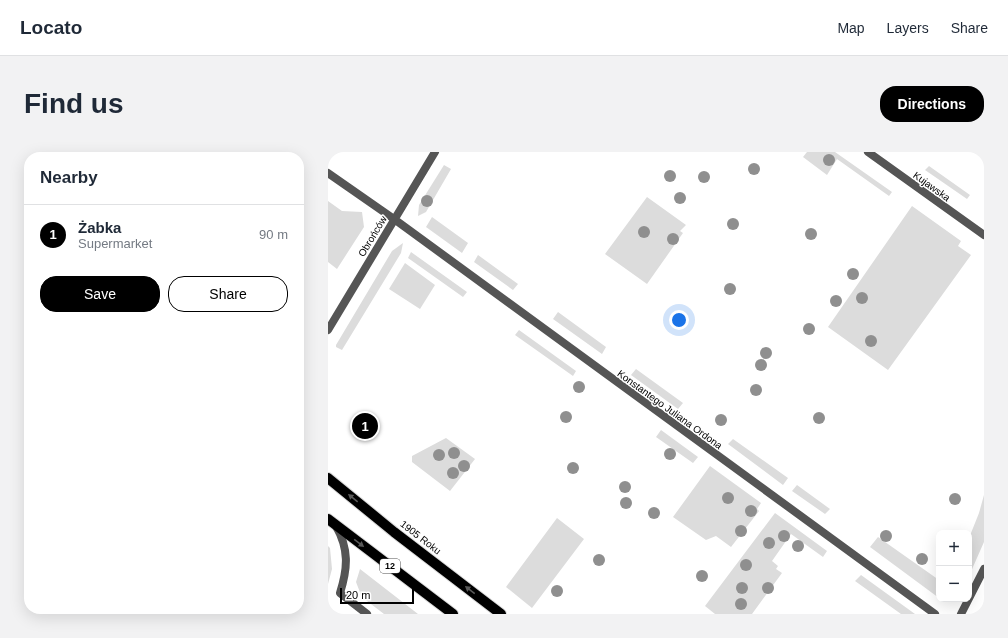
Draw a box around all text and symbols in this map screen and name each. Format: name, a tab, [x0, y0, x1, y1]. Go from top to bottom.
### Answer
text: Locato	[20, 17, 82, 38]
text: Map	[837, 20, 865, 36]
text: Layers	[887, 20, 929, 36]
text: Share	[951, 20, 988, 36]
button: Directions	[880, 86, 984, 122]
text: Find us	[24, 88, 124, 119]
text: Nearby	[40, 168, 98, 187]
street label: Kujawska	[911, 169, 953, 204]
street label: Obrońców	[356, 213, 389, 259]
text: Żabka	[78, 219, 121, 236]
text: 1	[49, 227, 57, 242]
text: 90 m	[259, 227, 288, 242]
text: Supermarket	[78, 236, 152, 251]
button: Save	[40, 276, 160, 312]
button: Share	[168, 276, 288, 312]
your location	[669, 310, 689, 330]
street label: Konstantego Juliana Ordona	[615, 368, 725, 451]
pin: 1	[352, 411, 378, 441]
one-way arrow	[347, 493, 358, 502]
street label: 1905 Roku	[398, 518, 443, 557]
map controls	[936, 530, 972, 602]
button: +	[936, 530, 972, 566]
one-way arrow	[354, 538, 364, 546]
road number: 12	[380, 559, 400, 573]
button: −	[936, 566, 972, 602]
scale bar	[340, 586, 414, 605]
one-way arrow	[464, 586, 475, 595]
text: 20 m	[346, 589, 370, 601]

